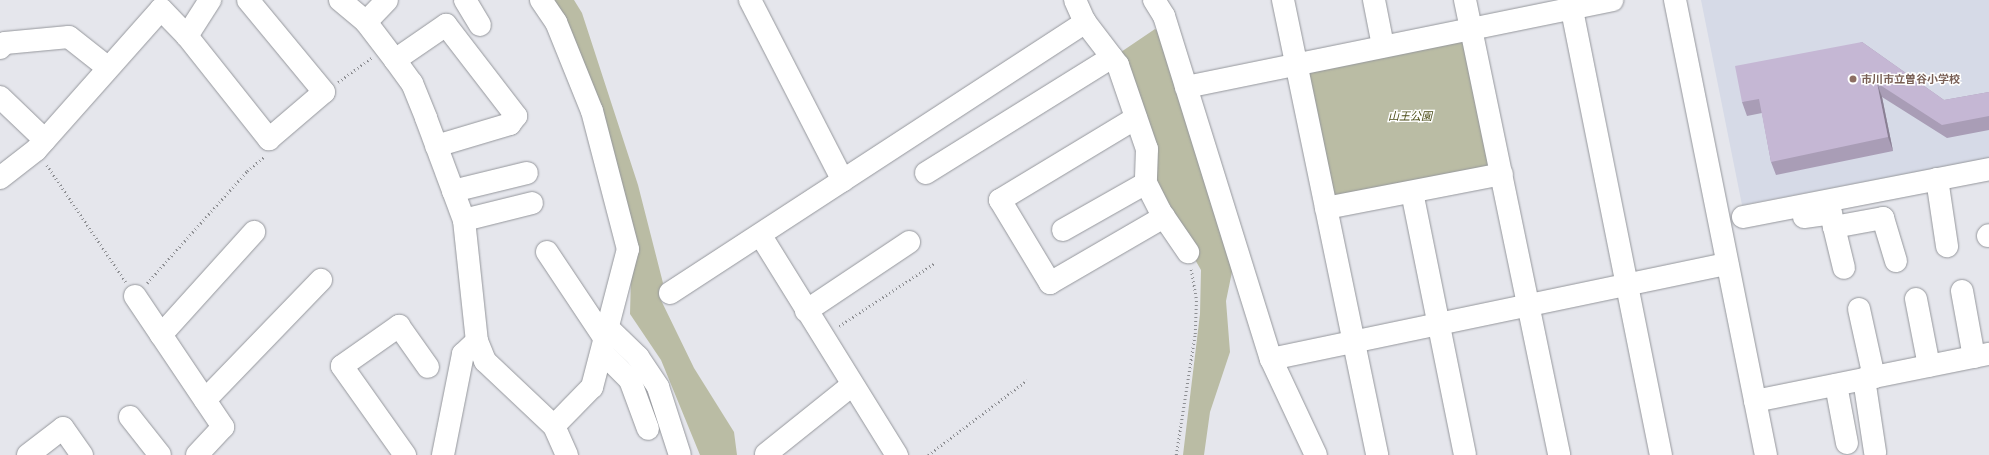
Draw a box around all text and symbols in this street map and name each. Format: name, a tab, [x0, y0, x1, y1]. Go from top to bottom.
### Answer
place label: 市川市立曽谷小学校	[1861, 72, 1960, 86]
marker: 市川市立曽谷小学校	[1848, 74, 1858, 84]
park label: 山王公園	[1388, 109, 1432, 123]

